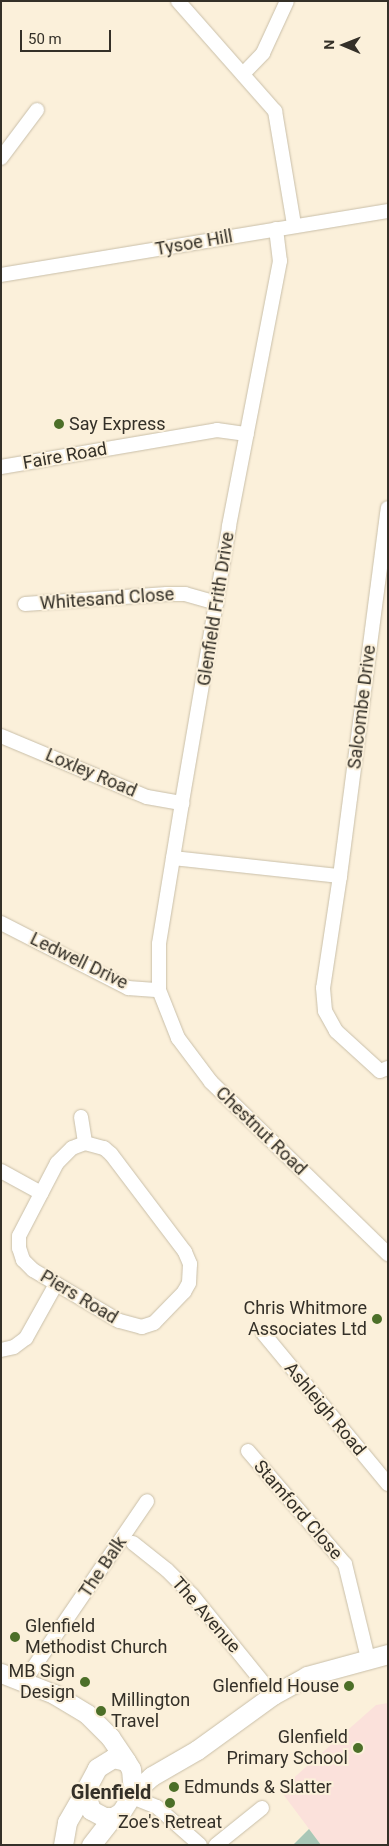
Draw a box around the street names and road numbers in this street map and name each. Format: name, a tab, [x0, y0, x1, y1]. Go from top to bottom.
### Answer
street label: Tysoe Hill	[154, 226, 234, 260]
street label: Faire Road	[21, 438, 109, 474]
street label: Glenfield Frith Drive	[193, 530, 239, 688]
street label: Whitesand Close	[39, 584, 175, 614]
street label: Salcombe Drive	[344, 644, 380, 770]
street label: Loxley Road	[42, 744, 140, 802]
street label: Ledwell Drive	[27, 928, 131, 994]
street label: Chestnut Road	[211, 1082, 311, 1180]
street label: Piers Road	[36, 1265, 122, 1329]
street label: Ashleigh Road	[280, 1358, 370, 1460]
street label: Stamford Close	[249, 1456, 347, 1564]
street label: The Balk	[75, 1532, 131, 1602]
street label: The Avenue	[167, 1573, 245, 1657]

